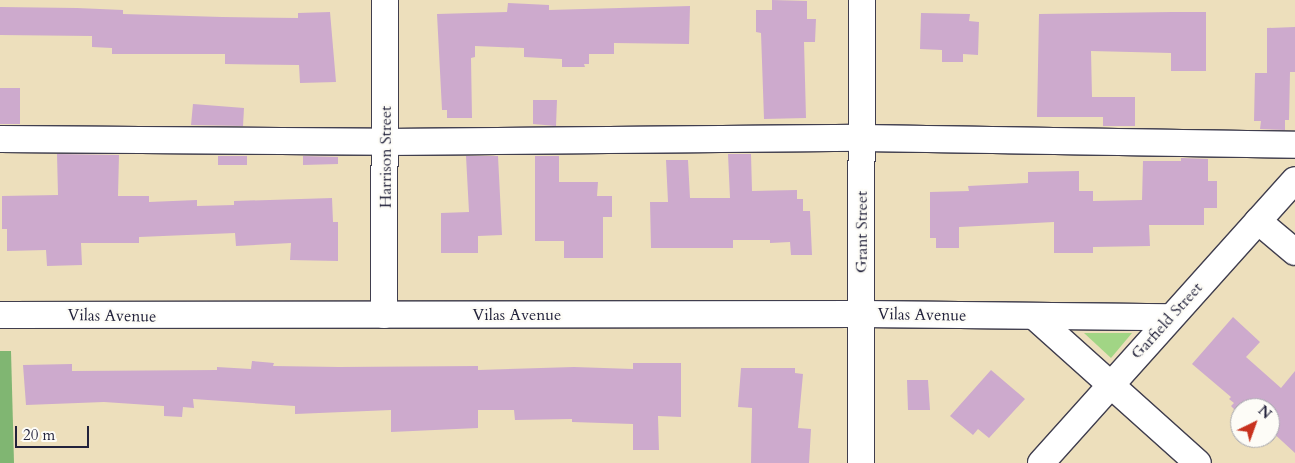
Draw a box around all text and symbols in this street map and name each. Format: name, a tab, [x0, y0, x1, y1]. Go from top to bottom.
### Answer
street label: Harrison Street	[376, 106, 396, 208]
street label: Grant Street	[852, 191, 872, 273]
street label: Garfield Street	[1127, 279, 1207, 363]
street label: Vilas Avenue	[473, 305, 561, 325]
street label: Vilas Avenue	[877, 305, 967, 325]
street label: Vilas Avenue	[67, 306, 157, 326]
north arrow	[1230, 398, 1280, 448]
text: N	[1254, 401, 1276, 423]
scale bar	[18, 416, 91, 448]
text: 20 m	[23, 425, 55, 445]

